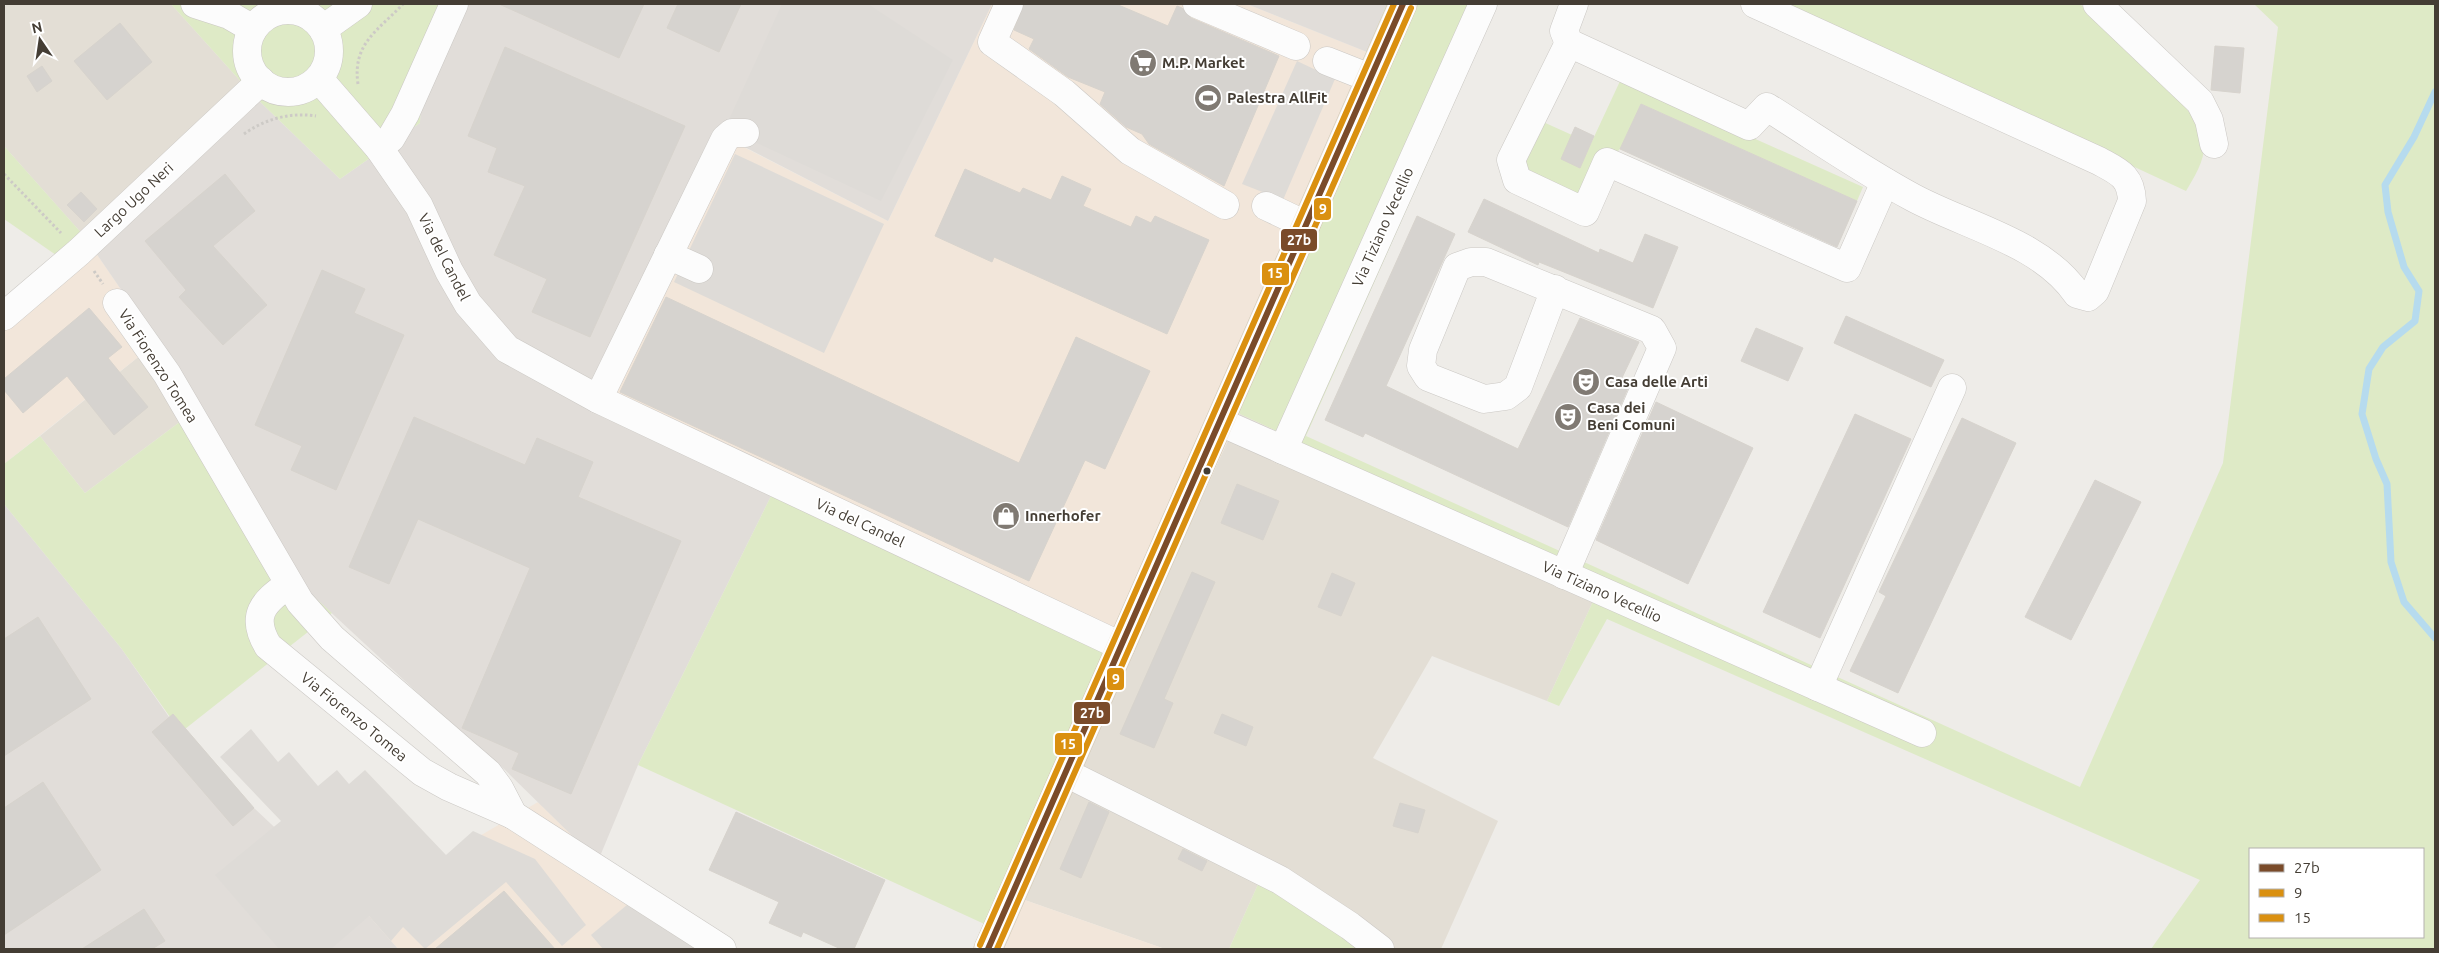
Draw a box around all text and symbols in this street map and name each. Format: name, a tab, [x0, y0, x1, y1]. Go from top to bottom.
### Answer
north arrow	[15, 15, 65, 65]
text: N	[30, 18, 44, 36]
supermarket icon: M.P. Market	[1128, 48, 1158, 78]
place label: M.P. Market	[1162, 54, 1246, 71]
sports icon: Palestra AllFit	[1193, 83, 1223, 113]
place label: Palestra AllFit	[1227, 89, 1328, 106]
street label: Largo Ugo Neri	[91, 159, 176, 240]
street label: Via Tiziano Vecellio	[1349, 164, 1417, 289]
line badge: 9	[1313, 197, 1332, 221]
text: 9	[1319, 201, 1327, 217]
street label: Via del Candel	[415, 210, 474, 303]
line badge: 27b	[1280, 228, 1318, 252]
text: 27b	[1287, 232, 1311, 248]
line badge: 15	[1261, 262, 1290, 286]
text: 15	[1267, 265, 1283, 281]
street label: Via Fiorenzo Tomea	[115, 306, 201, 426]
theatre icon: Casa delle Arti	[1571, 367, 1601, 397]
place label: Casa delle Arti	[1605, 373, 1708, 390]
place label: Casa dei Beni Comuni	[1587, 399, 1675, 433]
theatre icon: Casa dei Beni Comuni	[1553, 402, 1583, 432]
unlabelled marker	[1202, 466, 1212, 476]
street label: Via del Candel	[813, 495, 907, 550]
shop icon: Innerhofer	[991, 501, 1021, 531]
place label: Innerhofer	[1025, 507, 1101, 524]
street label: Via Tiziano Vecellio	[1540, 558, 1665, 626]
line badge: 9	[1106, 667, 1125, 691]
street label: Via Fiorenzo Tomea	[298, 668, 411, 765]
text: 9	[1112, 671, 1120, 687]
line badge: 27b	[1073, 701, 1111, 725]
text: 27b	[1080, 705, 1104, 721]
line badge: 15	[1054, 732, 1083, 756]
text: 15	[1060, 736, 1076, 752]
legend	[2249, 848, 2424, 938]
text: 27b	[2294, 859, 2320, 876]
text: 9	[2294, 884, 2302, 901]
text: 15	[2294, 909, 2311, 926]

